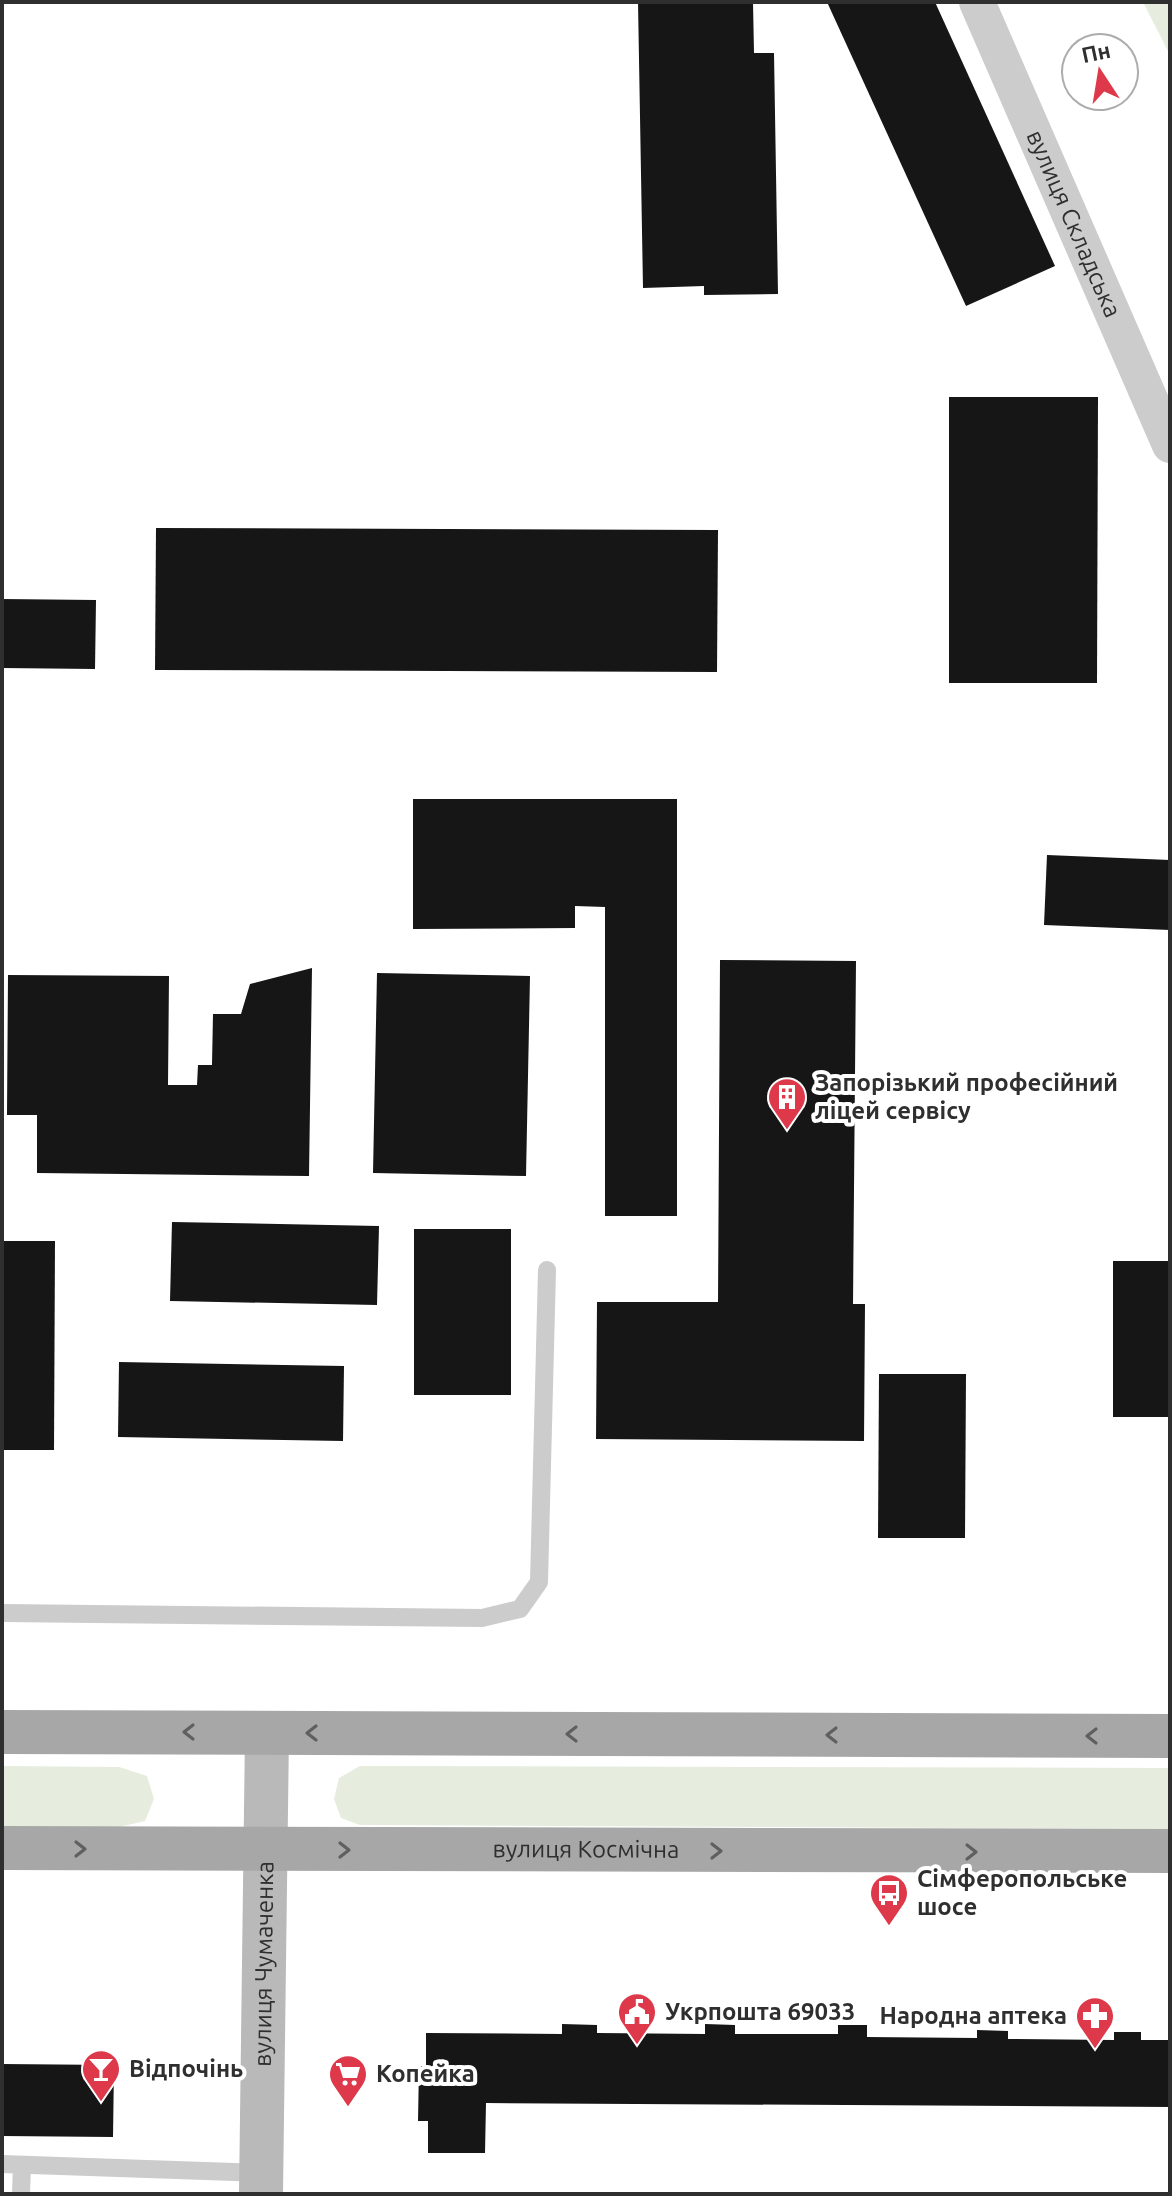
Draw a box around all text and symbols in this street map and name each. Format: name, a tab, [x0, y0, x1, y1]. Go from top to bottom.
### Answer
north arrow	[1060, 32, 1140, 112]
text: Пн	[1079, 37, 1112, 67]
street label: вулиця Складська	[1022, 126, 1127, 321]
place label: Запорізький професійний ліцей сервісу	[815, 1069, 1118, 1124]
building icon: Запорізький професійний ліцей сервісу	[766, 1076, 808, 1131]
one-way arrow	[182, 1723, 195, 1741]
one-way arrow	[305, 1724, 318, 1742]
one-way arrow	[565, 1725, 578, 1743]
one-way arrow	[825, 1726, 838, 1744]
one-way arrow	[1085, 1727, 1098, 1745]
street label: вулиця Космічна	[493, 1835, 679, 1863]
one-way arrow	[74, 1840, 87, 1858]
one-way arrow	[338, 1841, 351, 1859]
one-way arrow	[710, 1842, 723, 1860]
one-way arrow	[965, 1843, 978, 1861]
street label: вулиця Чумаченка	[249, 1861, 278, 2067]
place label: Сімферопольське шосе	[917, 1865, 1127, 1920]
bus stop icon: Сімферопольське шосе	[868, 1872, 910, 1927]
public building icon: Укрпошта 69033	[616, 1991, 658, 2046]
pharmacy icon: Народна аптека	[1074, 1995, 1116, 2050]
place label: Укрпошта 69033	[665, 1998, 855, 2025]
place label: Народна аптека	[880, 2002, 1067, 2029]
bar icon: Відпочінь	[80, 2048, 122, 2103]
supermarket icon: Копейка	[327, 2053, 369, 2108]
place label: Відпочінь	[129, 2055, 243, 2082]
place label: Копейка	[376, 2060, 475, 2087]

